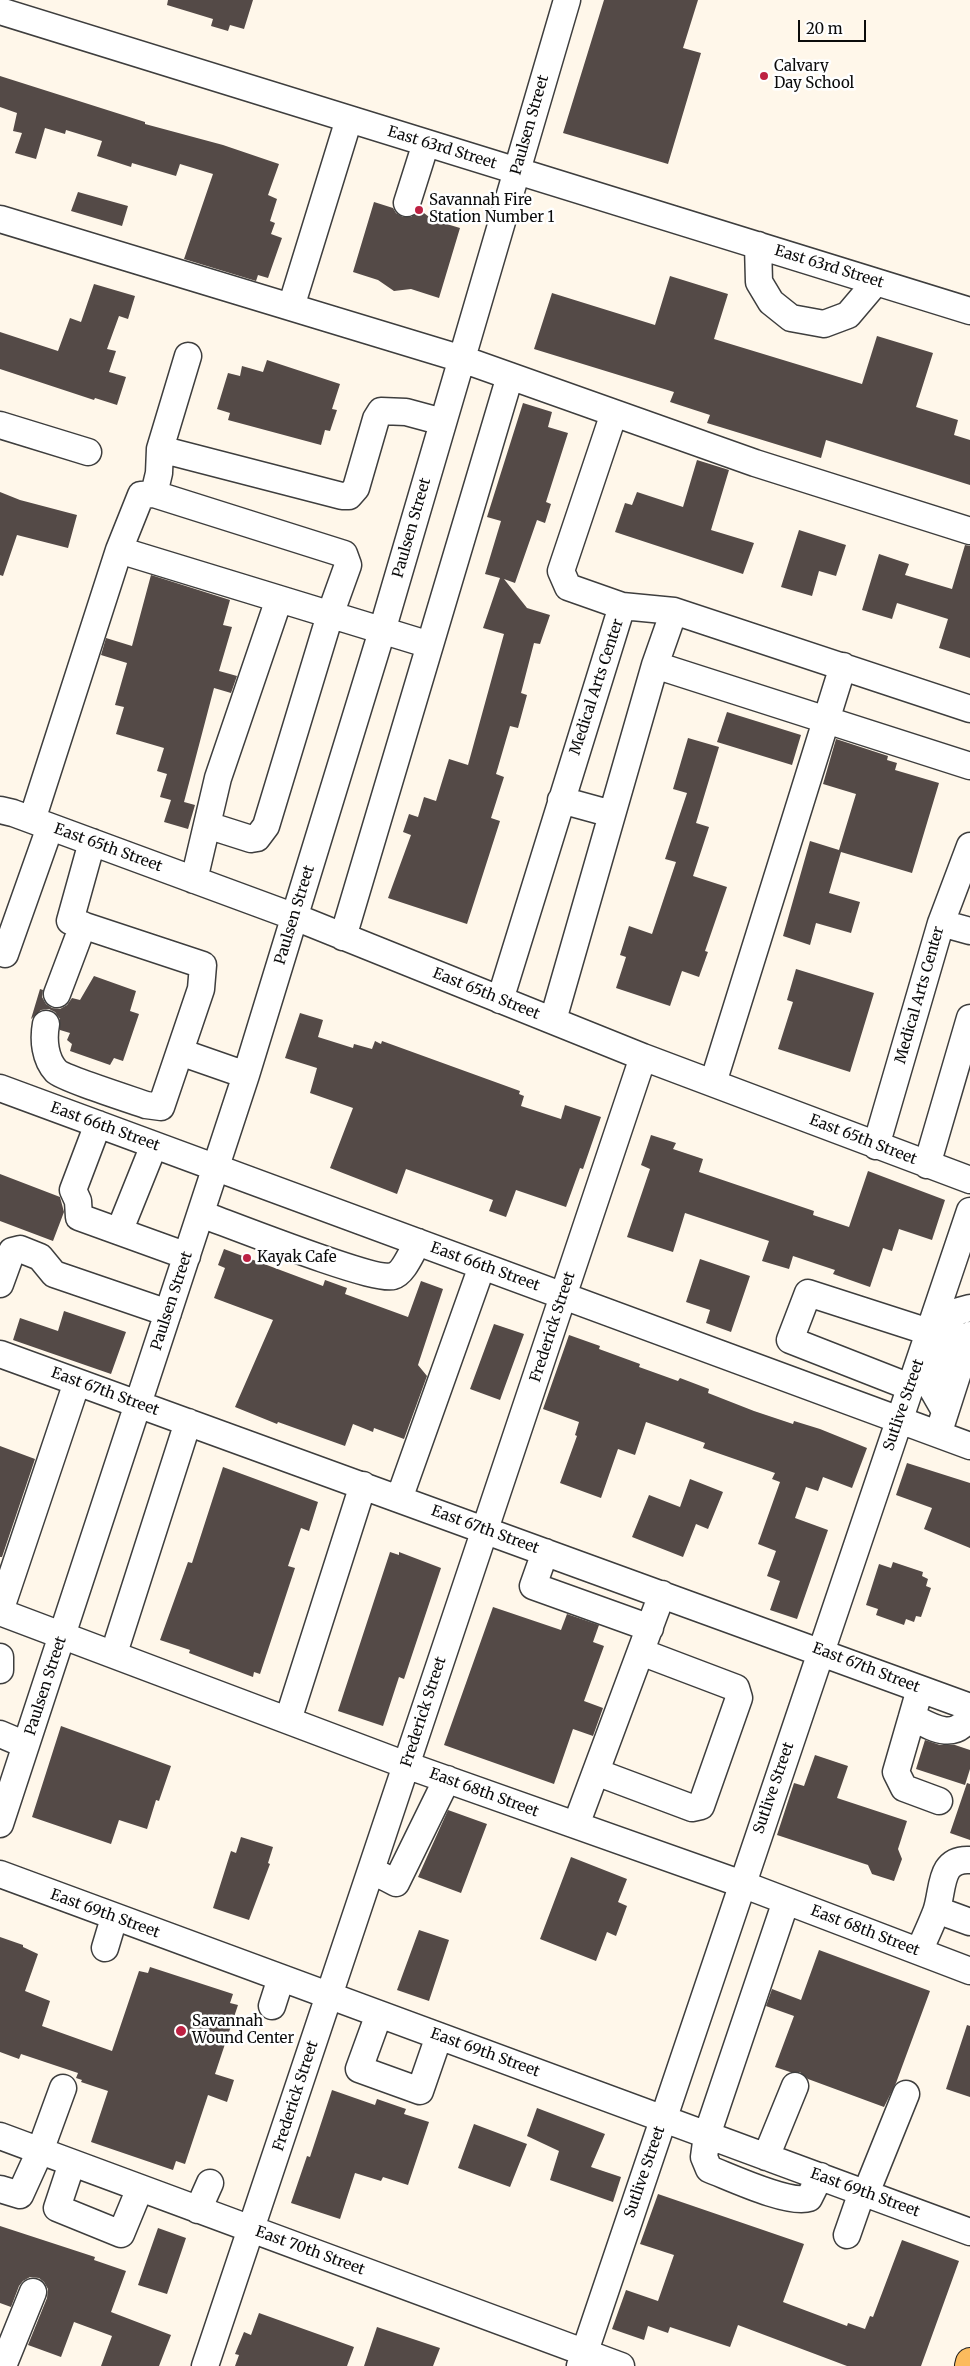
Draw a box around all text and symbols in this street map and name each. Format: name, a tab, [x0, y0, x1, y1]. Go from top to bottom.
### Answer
scale bar	[800, 10, 868, 42]
text: 20 m	[806, 19, 843, 38]
place label: Calvary Day School	[774, 58, 854, 93]
marker: Calvary Day School	[758, 70, 770, 82]
street label: Paulsen Street	[507, 73, 553, 177]
street label: East 63rd Street	[385, 123, 499, 173]
place label: Savannah Fire Station Number 1	[429, 192, 554, 227]
marker: Savannah Fire Station Number 1	[413, 204, 425, 216]
street label: East 63rd Street	[772, 242, 886, 292]
street label: Paulsen Street	[389, 476, 435, 580]
street label: Medical Arts Center	[566, 617, 628, 757]
street label: East 65th Street	[51, 820, 165, 876]
street label: Paulsen Street	[271, 863, 319, 967]
street label: Medical Arts Center	[892, 924, 948, 1066]
street label: East 65th Street	[430, 964, 542, 1024]
street label: East 66th Street	[48, 1099, 162, 1155]
street label: East 65th Street	[807, 1111, 919, 1169]
street label: East 66th Street	[428, 1239, 542, 1295]
street label: Paulsen Street	[148, 1249, 196, 1353]
place label: Kayak Cafe	[257, 1249, 337, 1267]
marker: Kayak Cafe	[241, 1252, 253, 1264]
street label: Frederick Street	[527, 1269, 579, 1385]
street label: Sutlive Street	[880, 1357, 928, 1453]
street label: East 67th Street	[49, 1364, 161, 1420]
street label: East 67th Street	[429, 1502, 541, 1558]
street label: Paulsen Street	[22, 1634, 70, 1738]
street label: East 67th Street	[810, 1639, 922, 1697]
street label: Frederick Street	[398, 1654, 450, 1770]
street label: Sutlive Street	[750, 1740, 798, 1836]
street label: East 68th Street	[427, 1765, 541, 1821]
street label: East 69th Street	[48, 1886, 162, 1942]
street label: East 68th Street	[808, 1902, 922, 1960]
place label: Savannah Wound Center	[192, 2013, 294, 2048]
marker: Savannah Wound Center	[174, 2024, 188, 2038]
street label: East 69th Street	[428, 2025, 542, 2081]
street label: Frederick Street	[270, 2038, 322, 2154]
street label: Sutlive Street	[621, 2124, 669, 2220]
street label: East 69th Street	[808, 2165, 922, 2221]
street label: East 70th Street	[253, 2223, 367, 2279]

